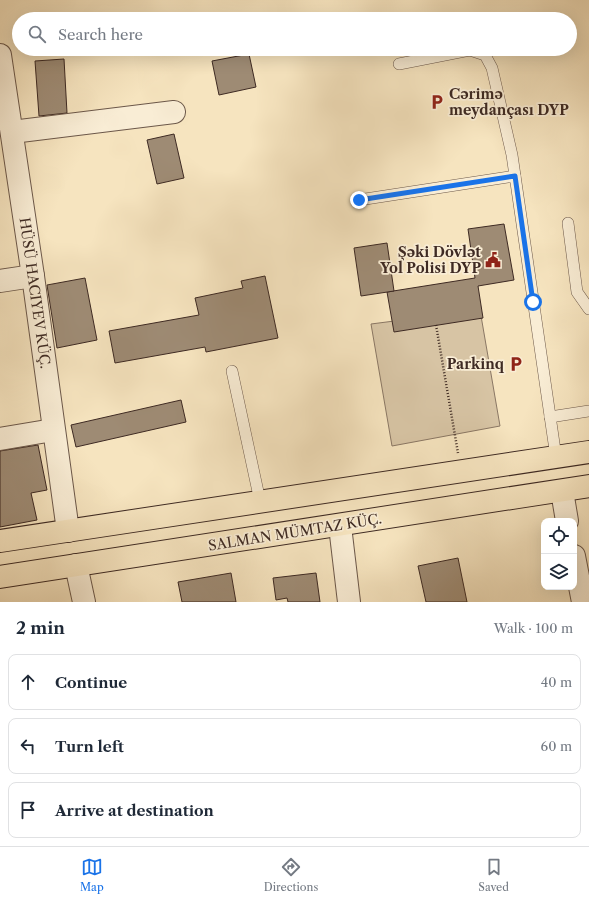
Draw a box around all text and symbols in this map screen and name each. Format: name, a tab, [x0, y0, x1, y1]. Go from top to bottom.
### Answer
search box	[12, 12, 577, 56]
icon: search	[26, 23, 48, 45]
text: Search here	[58, 25, 143, 44]
place label: Cərimə meydançası DYP	[449, 85, 569, 119]
parking icon: Cərimə meydançası DYP	[428, 93, 446, 111]
route end	[350, 191, 368, 209]
street label: HÜSÜ HACIYEV KÜÇ.	[15, 216, 55, 370]
place label: Şəki Dövlət Yol Polisi DYP	[379, 243, 481, 277]
public building icon: Şəki Dövlət Yol Polisi DYP	[484, 251, 502, 269]
route start	[524, 293, 542, 311]
place label: Parkinq	[447, 355, 505, 373]
parking icon: Parkinq	[507, 355, 525, 373]
street label: SALMAN MÜMTAZ KÜÇ.	[207, 509, 383, 555]
map controls	[541, 518, 577, 590]
button: locate	[541, 518, 577, 554]
button: layers	[541, 554, 577, 590]
text: 2 min	[16, 618, 65, 638]
text: Walk · 100 m	[494, 620, 573, 636]
icon: ahead	[17, 671, 39, 693]
text: Continue	[55, 673, 127, 692]
text: 40 m	[541, 674, 572, 690]
icon: left	[17, 735, 39, 757]
text: Turn left	[55, 737, 124, 756]
text: 60 m	[541, 738, 572, 754]
icon: arrive	[17, 799, 39, 821]
text: Arrive at destination	[55, 801, 214, 820]
tab: Map	[80, 856, 104, 894]
tab: Directions	[264, 856, 318, 894]
tab: Saved	[478, 856, 509, 894]

